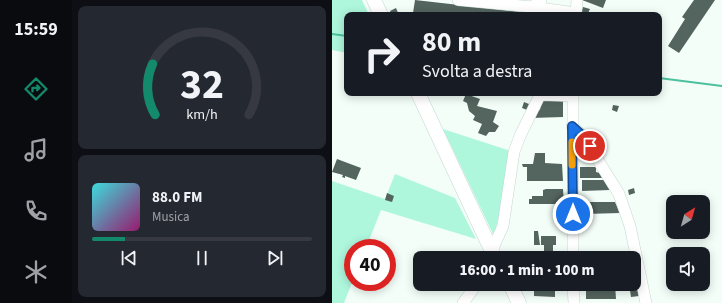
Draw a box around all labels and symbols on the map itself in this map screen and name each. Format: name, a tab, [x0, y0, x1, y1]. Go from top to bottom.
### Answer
pin	[573, 129, 607, 163]
position arrow	[552, 193, 594, 235]
north arrow	[666, 195, 710, 239]
speed limit sign: 40	[344, 239, 396, 291]

